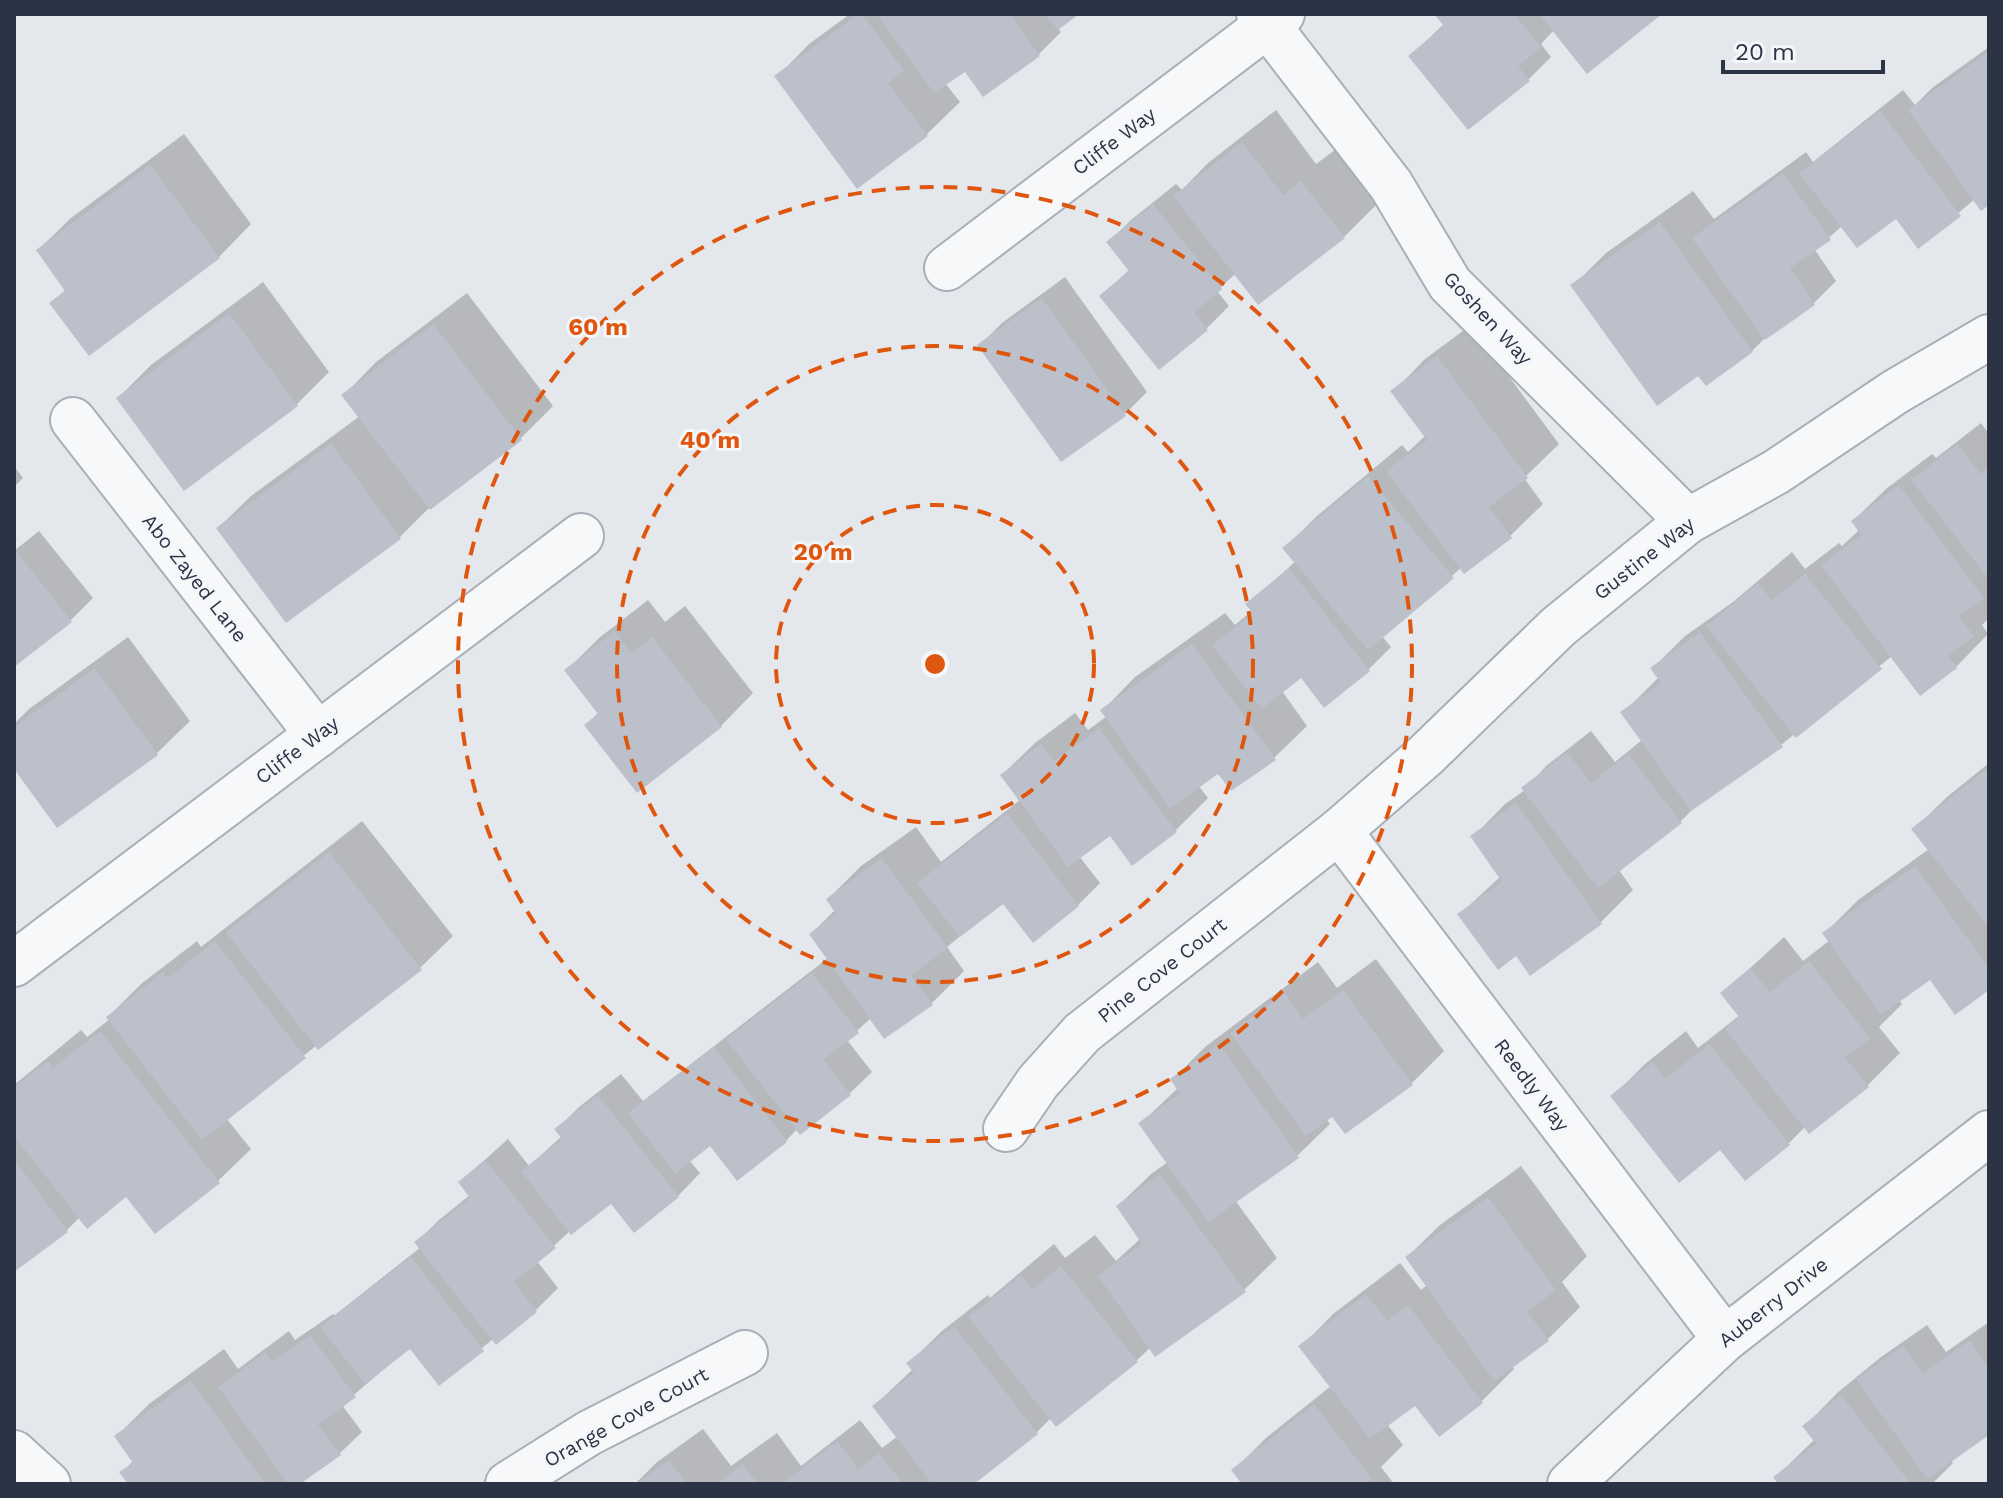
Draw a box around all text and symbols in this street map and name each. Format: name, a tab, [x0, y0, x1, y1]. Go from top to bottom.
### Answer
scale bar	[1723, 24, 1883, 74]
text: 20 m	[1735, 38, 1795, 66]
street label: Cliffe Way	[1068, 102, 1161, 180]
street label: Goshen Way	[1439, 266, 1538, 370]
text: 60 m	[568, 313, 628, 341]
text: 40 m	[680, 426, 740, 454]
street label: Abo Zayed Lane	[137, 509, 253, 647]
street label: Gustine Way	[1589, 511, 1700, 605]
text: 20 m	[793, 538, 853, 566]
centre of rings	[921, 650, 949, 678]
street label: Cliffe Way	[251, 711, 344, 789]
street label: Pine Cove Court	[1093, 912, 1232, 1028]
street label: Reedly Way	[1489, 1034, 1575, 1137]
street label: Auberry Drive	[1714, 1252, 1832, 1352]
street label: Orange Cove Court	[540, 1362, 713, 1472]

